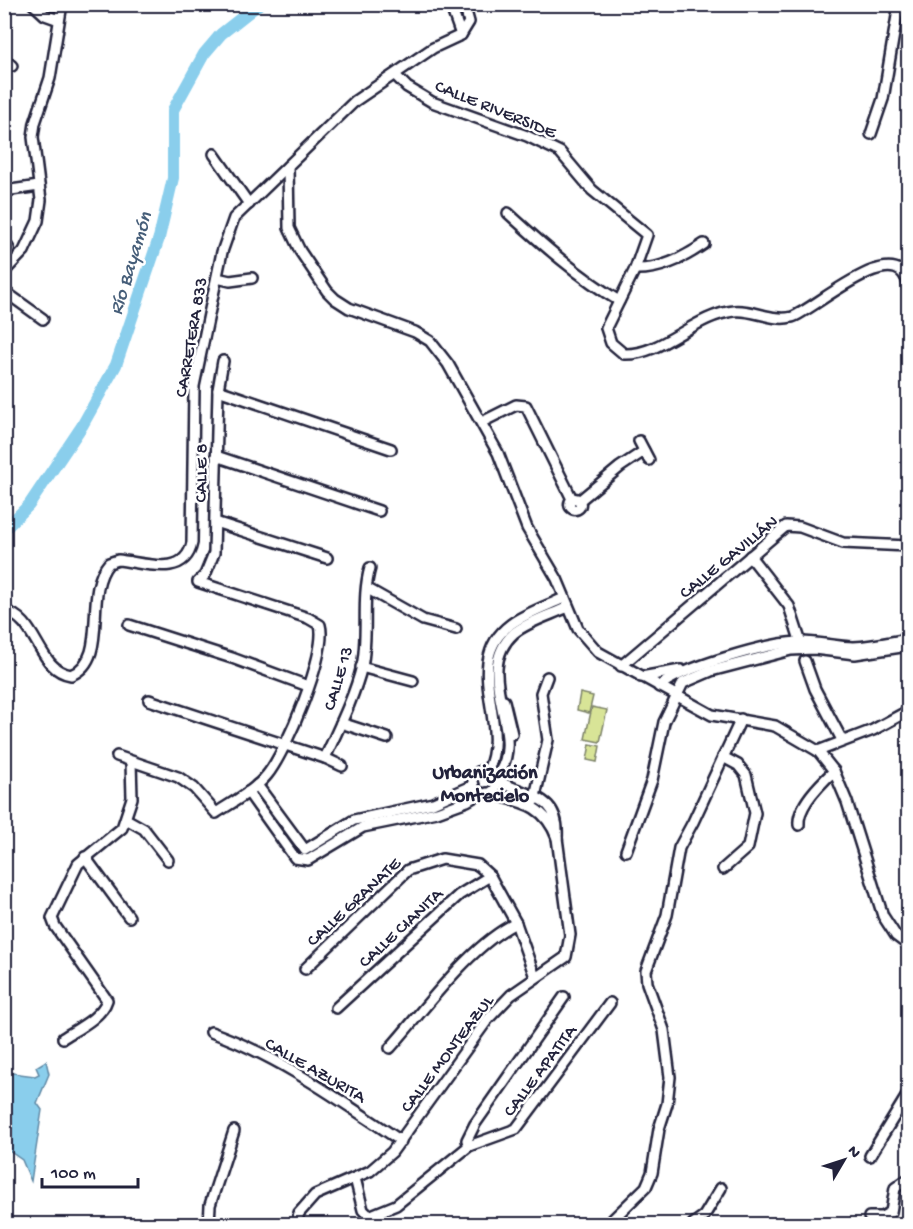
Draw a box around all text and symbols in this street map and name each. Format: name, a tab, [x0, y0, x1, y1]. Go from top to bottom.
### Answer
street label: CALLE RIVERSIDE	[431, 76, 560, 145]
water label: Río Bayamón	[106, 209, 159, 318]
street label: CARRETERA 833	[172, 276, 213, 399]
street label: CALLE 8	[191, 443, 214, 503]
street label: CALLE GAVILLÁN	[675, 511, 783, 604]
street label: CALLE 13	[320, 644, 359, 713]
district label: Urbanización Montecielo	[432, 763, 538, 809]
street label: CALLE GRANATE	[303, 853, 407, 952]
street label: CALLE CIANITA	[355, 884, 449, 973]
street label: CALLE MONTEAZUL	[397, 991, 500, 1117]
street label: CALLE APATITA	[500, 1021, 583, 1121]
street label: CALLE AZURITA	[261, 1034, 370, 1109]
north arrow	[814, 1130, 874, 1190]
text: N	[842, 1143, 864, 1163]
scale bar	[42, 1151, 138, 1189]
text: 100 m	[50, 1164, 96, 1185]

